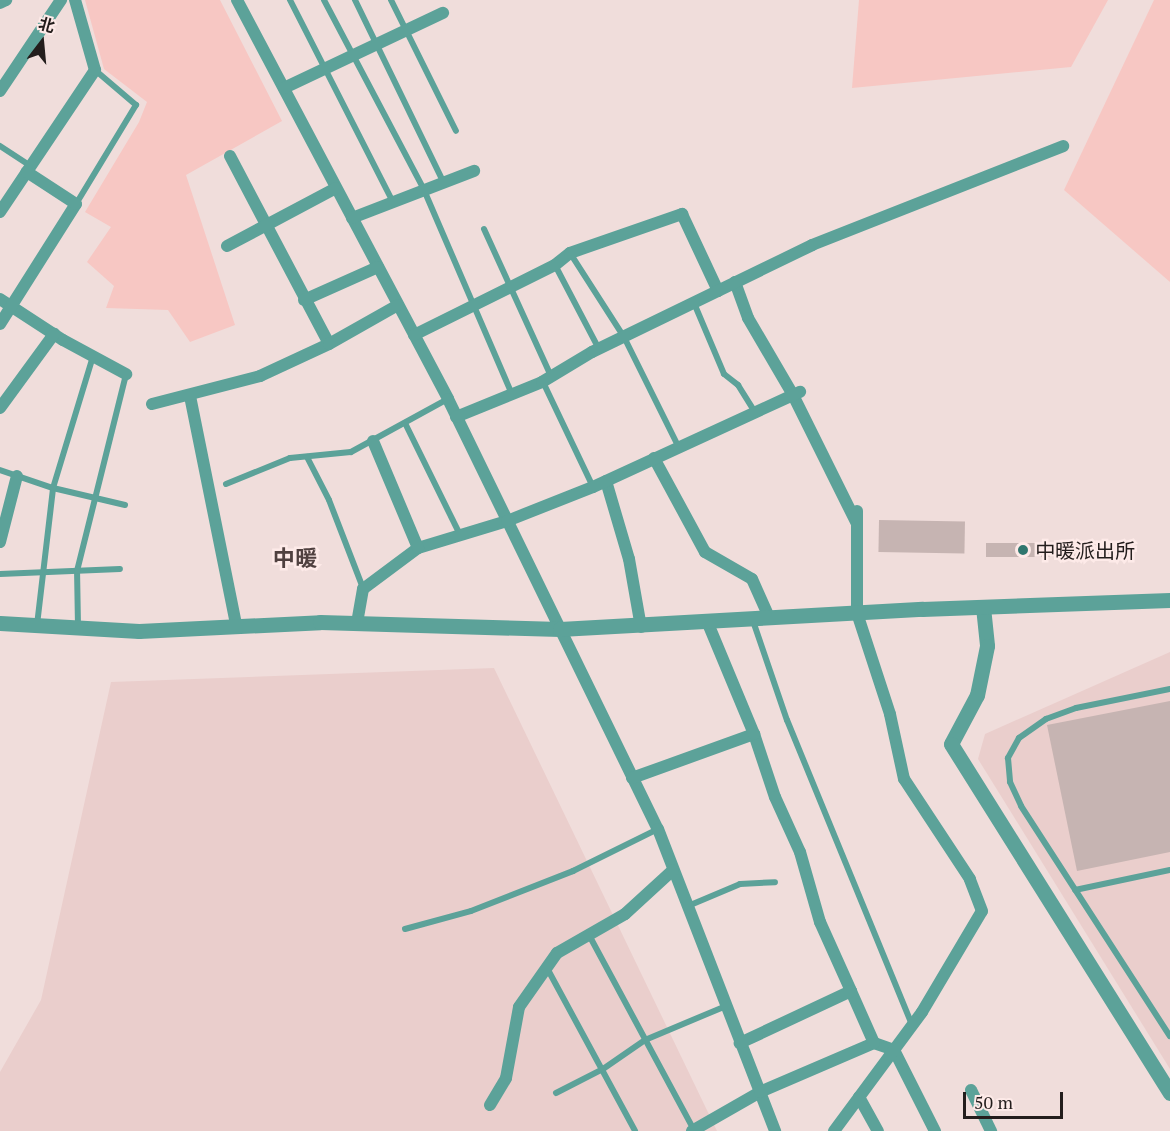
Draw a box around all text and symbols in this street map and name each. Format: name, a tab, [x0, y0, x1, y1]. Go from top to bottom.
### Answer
north arrow	[12, 12, 72, 72]
text: 北	[36, 12, 58, 37]
place label: 中暖派出所	[1035, 538, 1135, 562]
marker: 中暖派出所	[1016, 543, 1030, 557]
district label: 中暖	[273, 545, 317, 571]
scale bar	[966, 1080, 1066, 1118]
text: 50 m	[974, 1090, 1013, 1114]

